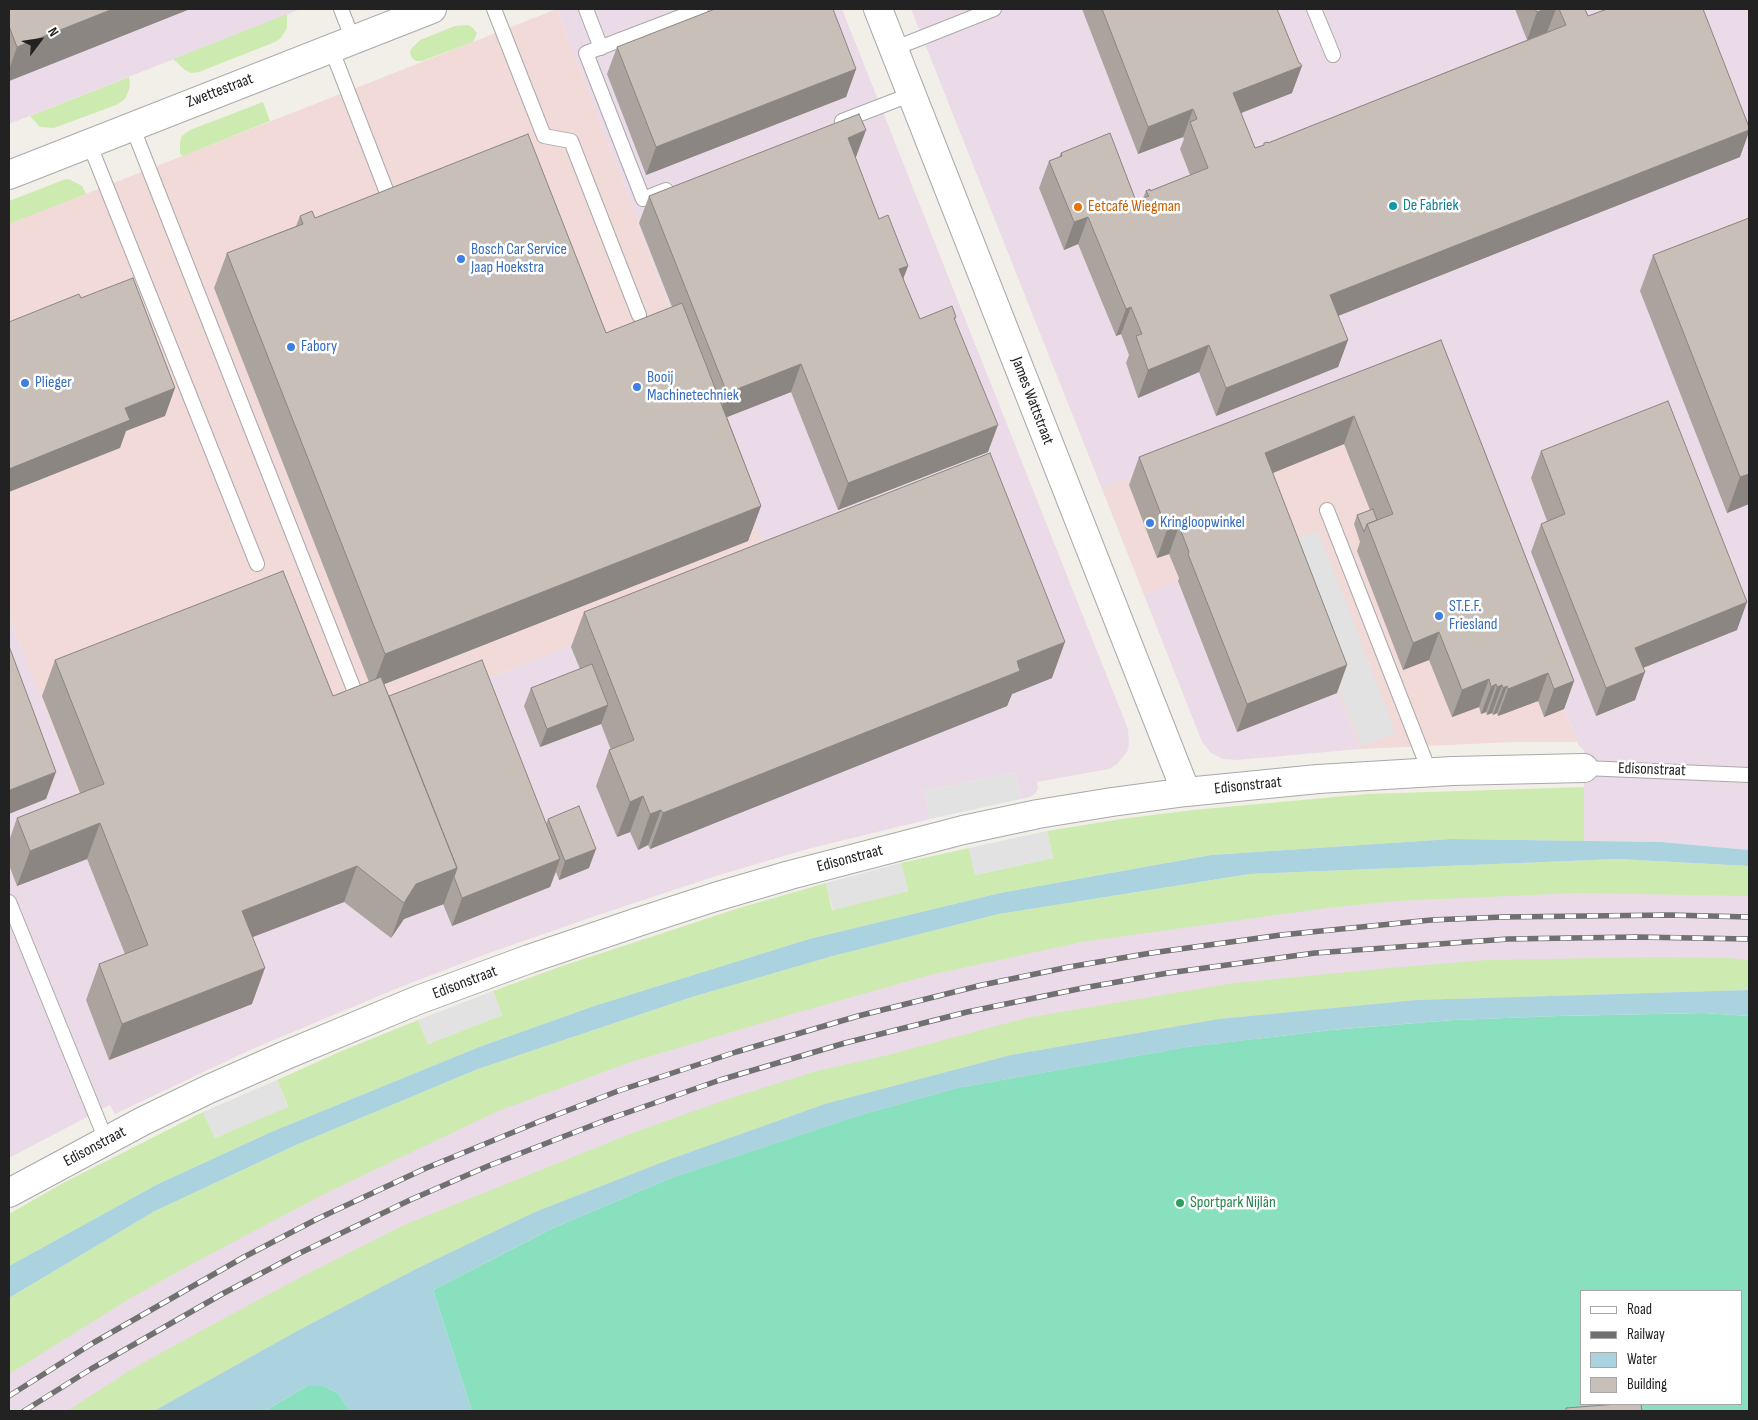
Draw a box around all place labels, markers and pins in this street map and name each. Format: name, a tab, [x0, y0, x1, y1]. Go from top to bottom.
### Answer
place label: De Fabriek	[1403, 196, 1459, 216]
place label: Eetcafé Wiegman	[1088, 197, 1181, 217]
marker: De Fabriek	[1387, 200, 1399, 212]
marker: Eetcafé Wiegman	[1072, 201, 1084, 213]
place label: Bosch Car Service Jaap Hoekstra	[471, 240, 567, 278]
marker: Bosch Car Service Jaap Hoekstra	[455, 253, 467, 265]
place label: Fabory	[301, 337, 337, 357]
marker: Fabory	[285, 341, 297, 353]
place label: Booij Machinetechniek	[647, 368, 739, 406]
place label: Plieger	[35, 373, 72, 393]
marker: Plieger	[19, 377, 31, 389]
marker: Booij Machinetechniek	[631, 381, 643, 393]
place label: Kringloopwinkel	[1160, 513, 1245, 533]
marker: Kringloopwinkel	[1144, 517, 1156, 529]
place label: ST.E.F. Friesland	[1449, 597, 1497, 635]
marker: ST.E.F. Friesland	[1433, 610, 1445, 622]
place label: Sportpark Nijlân	[1190, 1193, 1276, 1213]
marker: Sportpark Nijlân	[1174, 1197, 1186, 1209]

